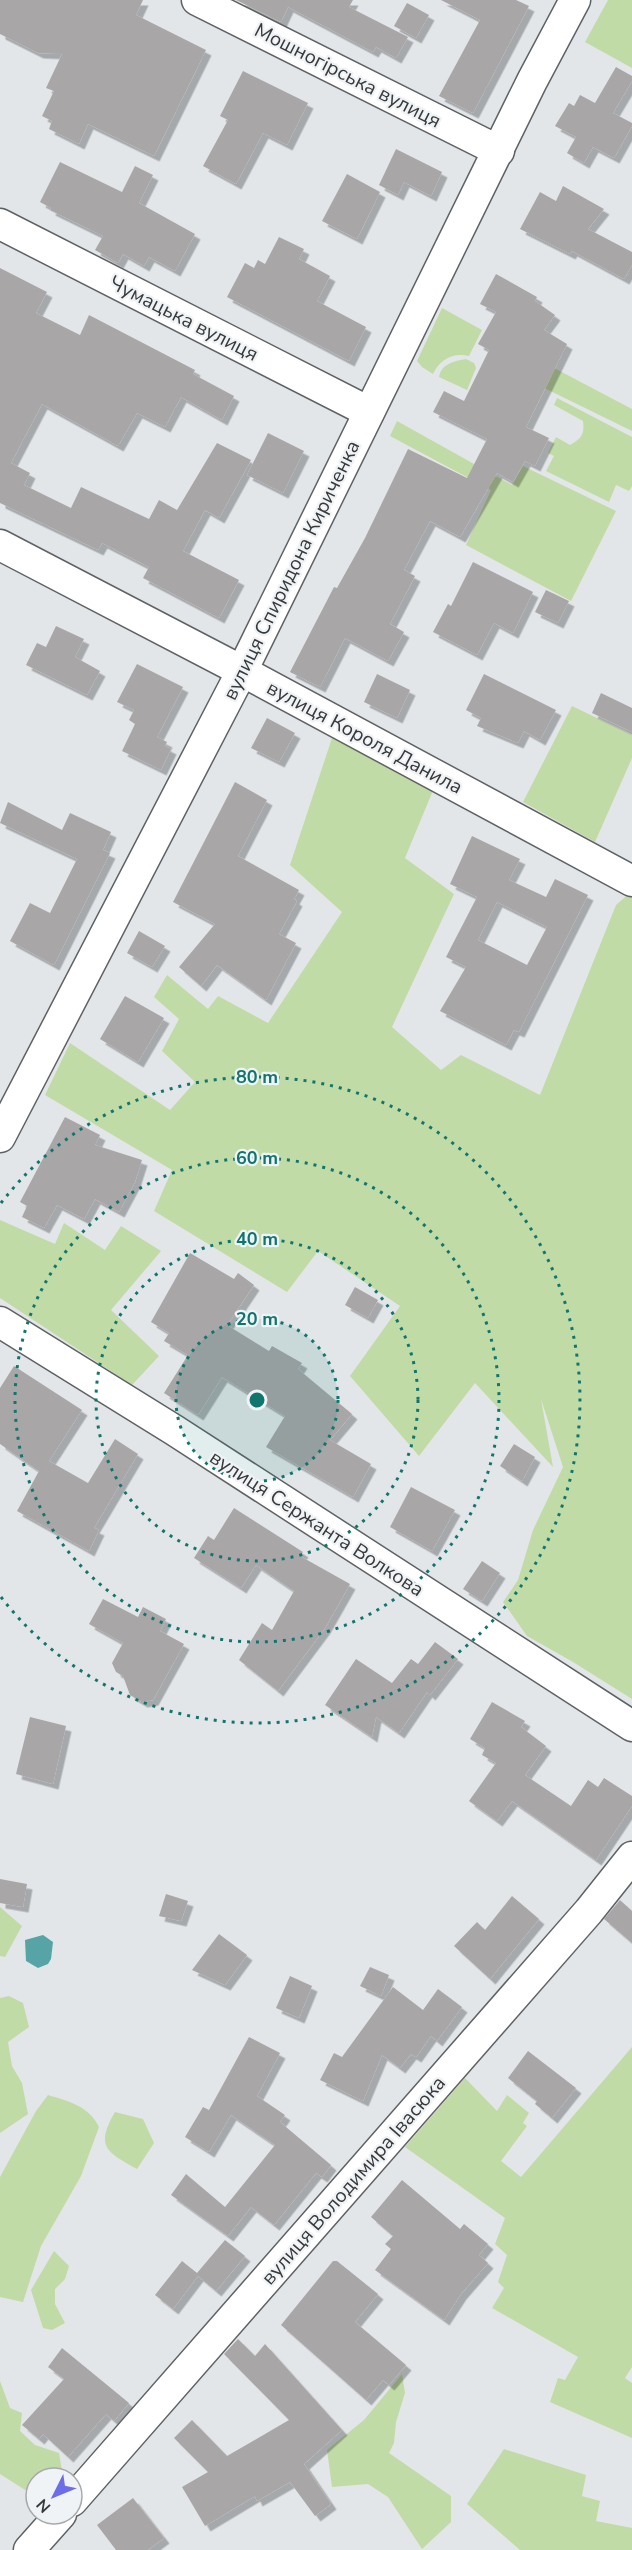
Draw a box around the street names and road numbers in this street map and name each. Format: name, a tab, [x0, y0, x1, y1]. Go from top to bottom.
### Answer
street label: Мошногірська вулиця	[250, 17, 446, 134]
street label: Чумацька вулиця	[105, 269, 263, 368]
street label: вулиця Спиридона Кириченка	[217, 436, 366, 705]
street label: вулиця Короля Данила	[262, 674, 467, 801]
street label: вулиця Сержанта Волкова	[204, 1444, 429, 1603]
street label: вулиця Володимира Івасюка	[255, 2070, 452, 2290]

